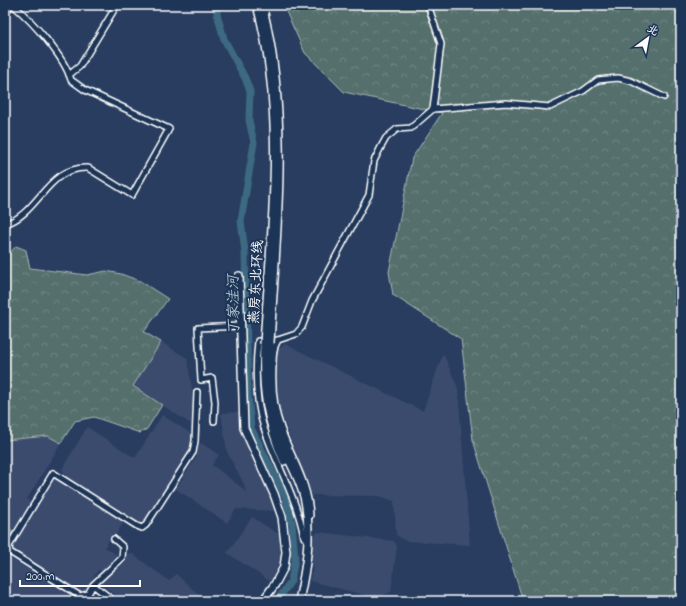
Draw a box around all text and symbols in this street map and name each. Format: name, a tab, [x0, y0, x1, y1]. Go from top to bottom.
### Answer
north arrow	[628, 18, 668, 58]
text: 北	[644, 21, 662, 40]
street label: 燕房东北环线	[244, 240, 269, 325]
water label: 丁家洼河	[222, 272, 246, 335]
scale bar	[20, 562, 140, 588]
text: 200 m	[26, 568, 55, 586]

